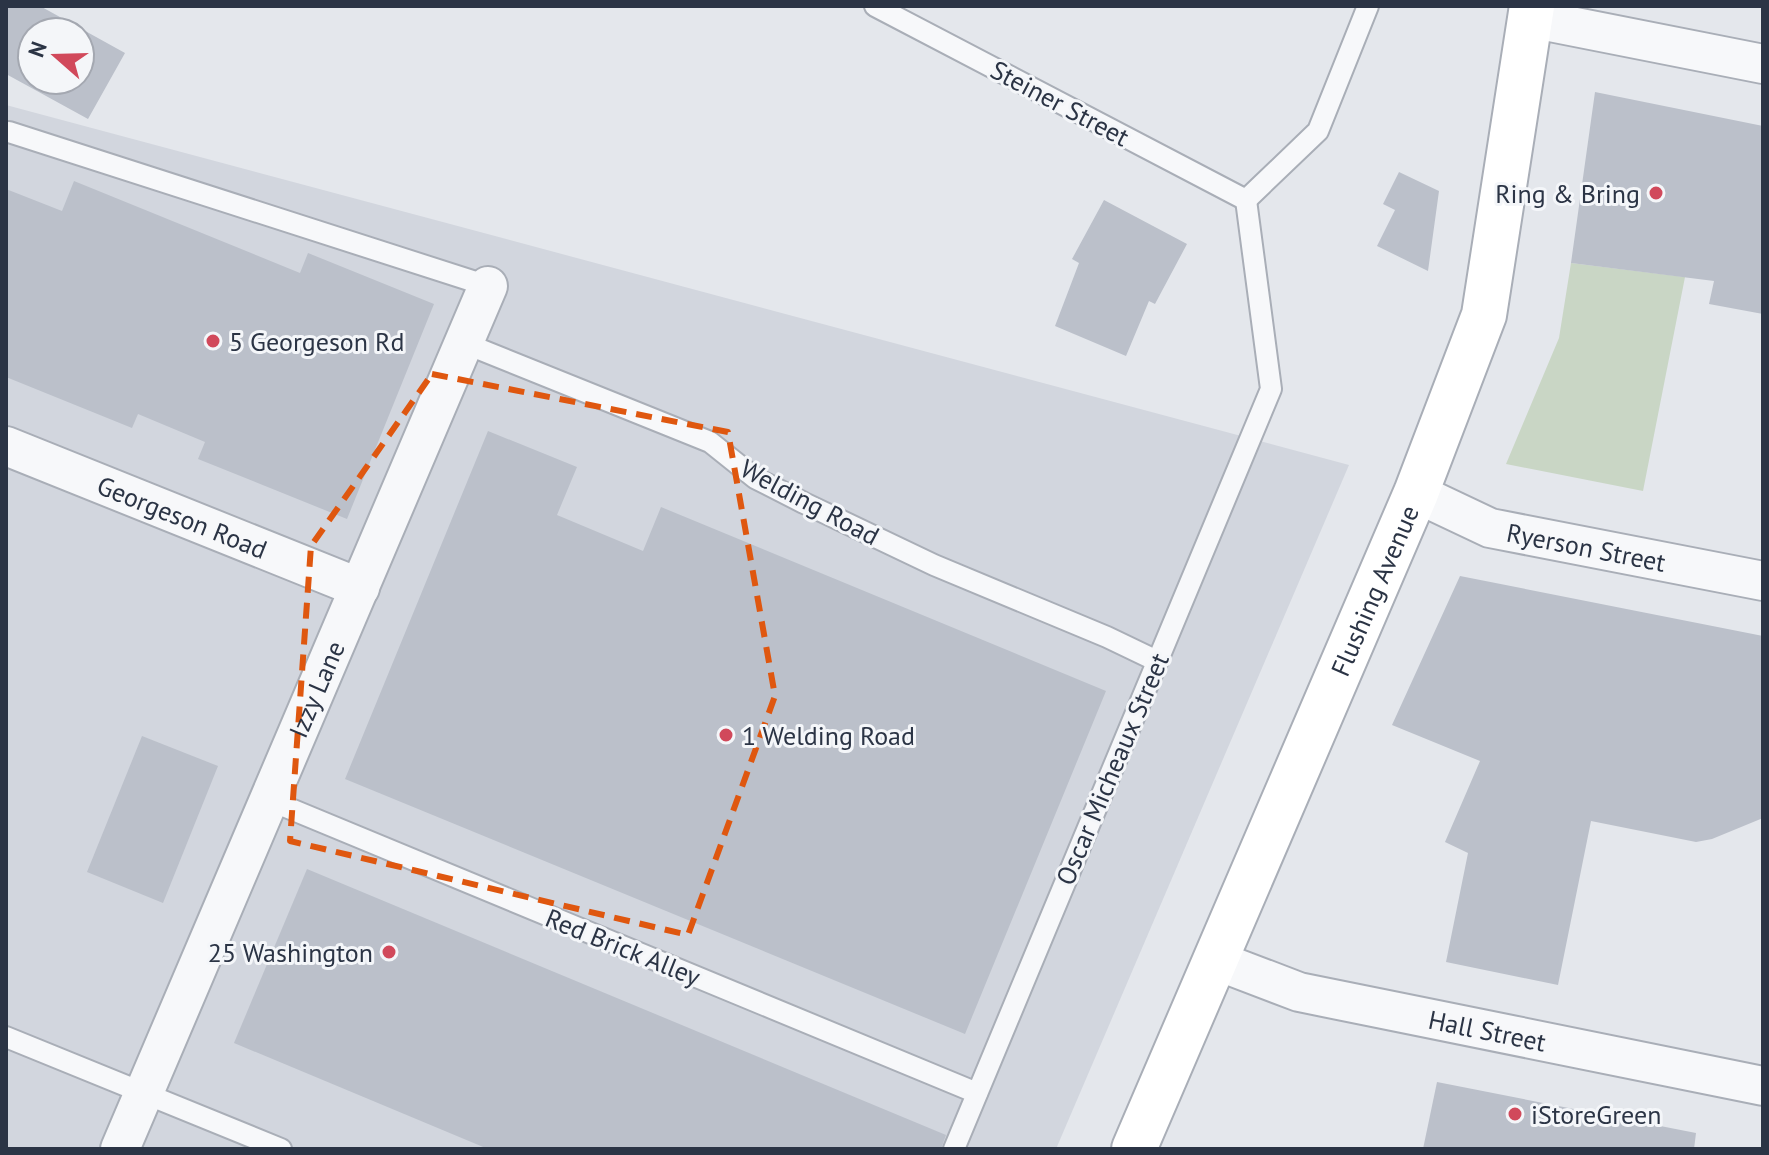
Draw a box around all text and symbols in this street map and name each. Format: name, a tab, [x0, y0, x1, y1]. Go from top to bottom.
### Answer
north arrow	[16, 16, 96, 96]
text: N	[22, 38, 53, 61]
street label: Steiner Street	[985, 53, 1135, 153]
place label: Ring & Bring	[1495, 177, 1640, 210]
marker: Ring & Bring	[1647, 184, 1665, 202]
place label: 5 Georgeson Rd	[229, 325, 404, 358]
marker: 5 Georgeson Rd	[204, 332, 222, 350]
street label: Welding Road	[735, 452, 885, 552]
street label: Georgeson Road	[93, 468, 272, 566]
street label: Flushing Avenue	[1323, 500, 1425, 681]
street label: Ryerson Street	[1504, 515, 1669, 578]
street label: Izzy Lane	[281, 636, 351, 742]
street label: Oscar Micheaux Street	[1048, 648, 1176, 890]
place label: 1 Welding Road	[742, 719, 915, 752]
marker: 1 Welding Road	[717, 726, 735, 744]
street label: Red Brick Alley	[541, 901, 705, 993]
place label: 25 Washington	[208, 936, 373, 969]
marker: 25 Washington	[380, 943, 398, 961]
street label: Hall Street	[1426, 1002, 1549, 1058]
place label: iStoreGreen	[1531, 1098, 1661, 1131]
marker: iStoreGreen	[1506, 1105, 1524, 1123]

